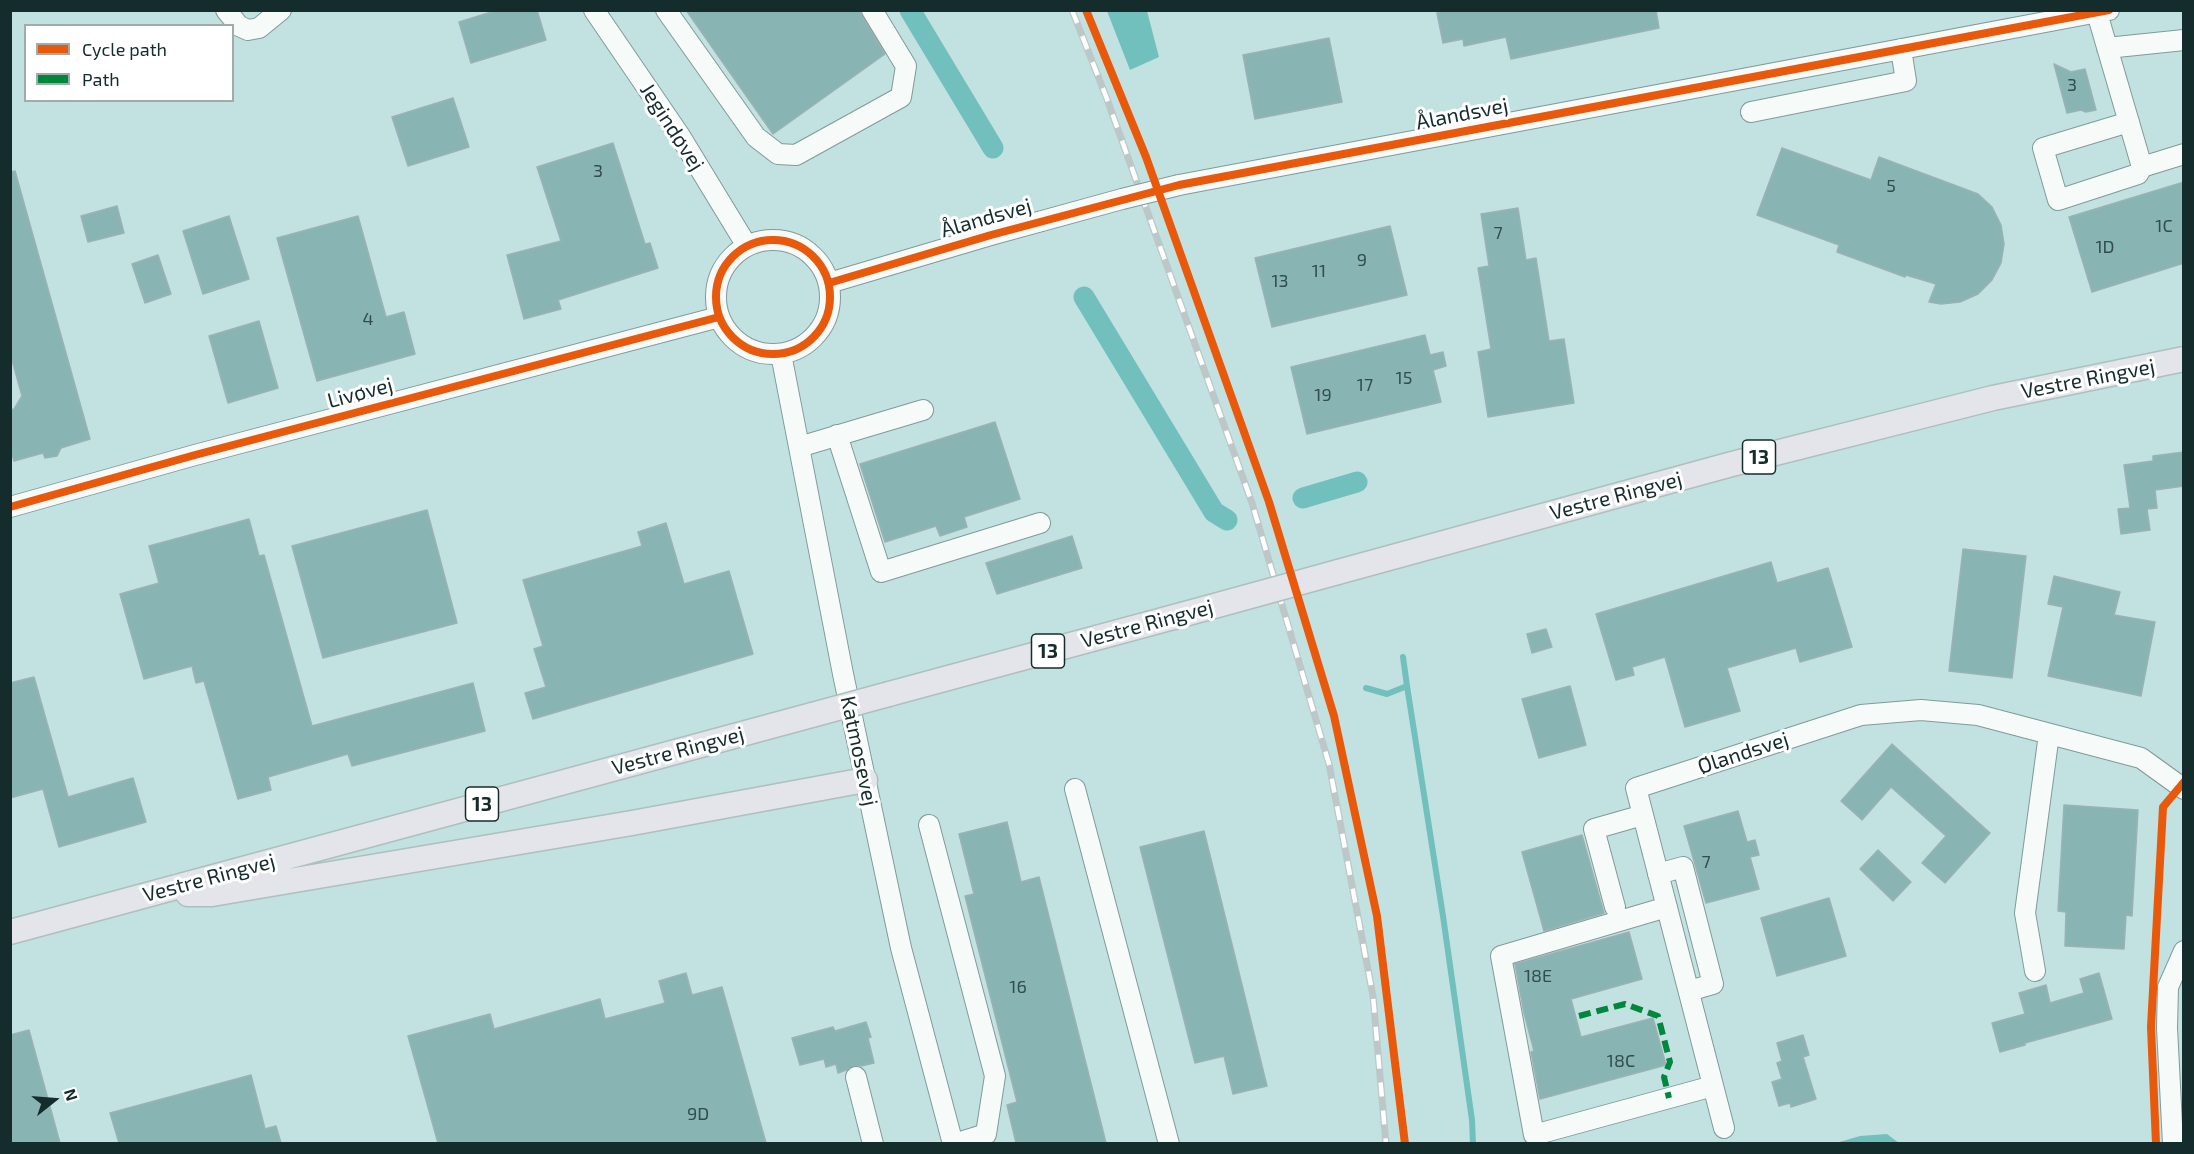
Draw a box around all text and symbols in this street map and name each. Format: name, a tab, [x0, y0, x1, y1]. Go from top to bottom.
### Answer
legend	[24, 24, 234, 102]
text: Cycle path	[82, 38, 167, 60]
text: Path	[82, 68, 120, 90]
house number: 3	[2067, 74, 2077, 96]
street label: Jegindøvej	[634, 79, 710, 175]
street label: Ålandsvej	[1414, 93, 1510, 135]
house number: 3	[593, 160, 603, 182]
house number: 5	[1886, 175, 1896, 197]
street label: Ålandsvej	[938, 193, 1034, 243]
house number: 1C	[2155, 215, 2173, 237]
house number: 7	[1493, 222, 1503, 244]
house number: 1D	[2095, 236, 2115, 258]
house number: 9	[1357, 249, 1367, 271]
house number: 11	[1312, 260, 1326, 282]
house number: 13	[1271, 270, 1289, 292]
house number: 4	[362, 308, 374, 330]
street label: Vestre Ringvej	[2019, 354, 2157, 404]
house number: 15	[1396, 367, 1412, 389]
street label: Livøvej	[325, 372, 395, 414]
house number: 17	[1357, 374, 1373, 396]
house number: 19	[1314, 384, 1332, 406]
road number: 13	[1742, 440, 1776, 474]
street label: Vestre Ringvej	[1547, 466, 1685, 526]
street label: Vestre Ringvej	[1078, 594, 1216, 654]
road number: 13	[1032, 634, 1064, 668]
street label: Katmosevej	[835, 694, 883, 808]
street label: Vestre Ringvej	[609, 721, 747, 781]
street label: Ølandsvej	[1694, 726, 1792, 780]
road number: 13	[466, 787, 498, 821]
street label: Vestre Ringvej	[140, 848, 278, 908]
house number: 7	[1701, 851, 1711, 873]
house number: 18E	[1524, 965, 1552, 987]
house number: 16	[1009, 976, 1027, 998]
house number: 18C	[1607, 1050, 1635, 1072]
north arrow	[24, 1070, 84, 1130]
text: N	[61, 1086, 82, 1103]
house number: 9D	[687, 1103, 709, 1125]

